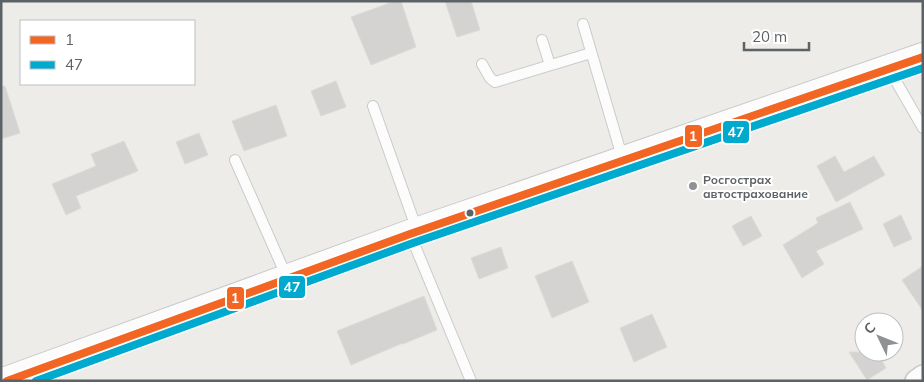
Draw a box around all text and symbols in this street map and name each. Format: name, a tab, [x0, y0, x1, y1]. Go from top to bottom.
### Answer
legend	[20, 20, 195, 85]
scale bar	[744, 20, 809, 52]
text: 20 m	[752, 27, 787, 46]
text: 1	[65, 30, 74, 49]
text: 47	[65, 55, 83, 74]
line badge: 47	[722, 120, 750, 144]
text: 47	[728, 123, 744, 141]
line badge: 1	[684, 124, 703, 148]
text: 1	[689, 127, 697, 145]
place label: Росгострах автострахование	[703, 172, 808, 201]
marker: Росгострах автострахование	[687, 180, 699, 192]
unlabelled marker	[465, 208, 475, 218]
line badge: 47	[278, 275, 306, 299]
text: 47	[284, 278, 300, 296]
line badge: 1	[226, 286, 245, 310]
text: 1	[231, 289, 239, 307]
north arrow	[854, 312, 904, 362]
text: С	[860, 318, 879, 338]

